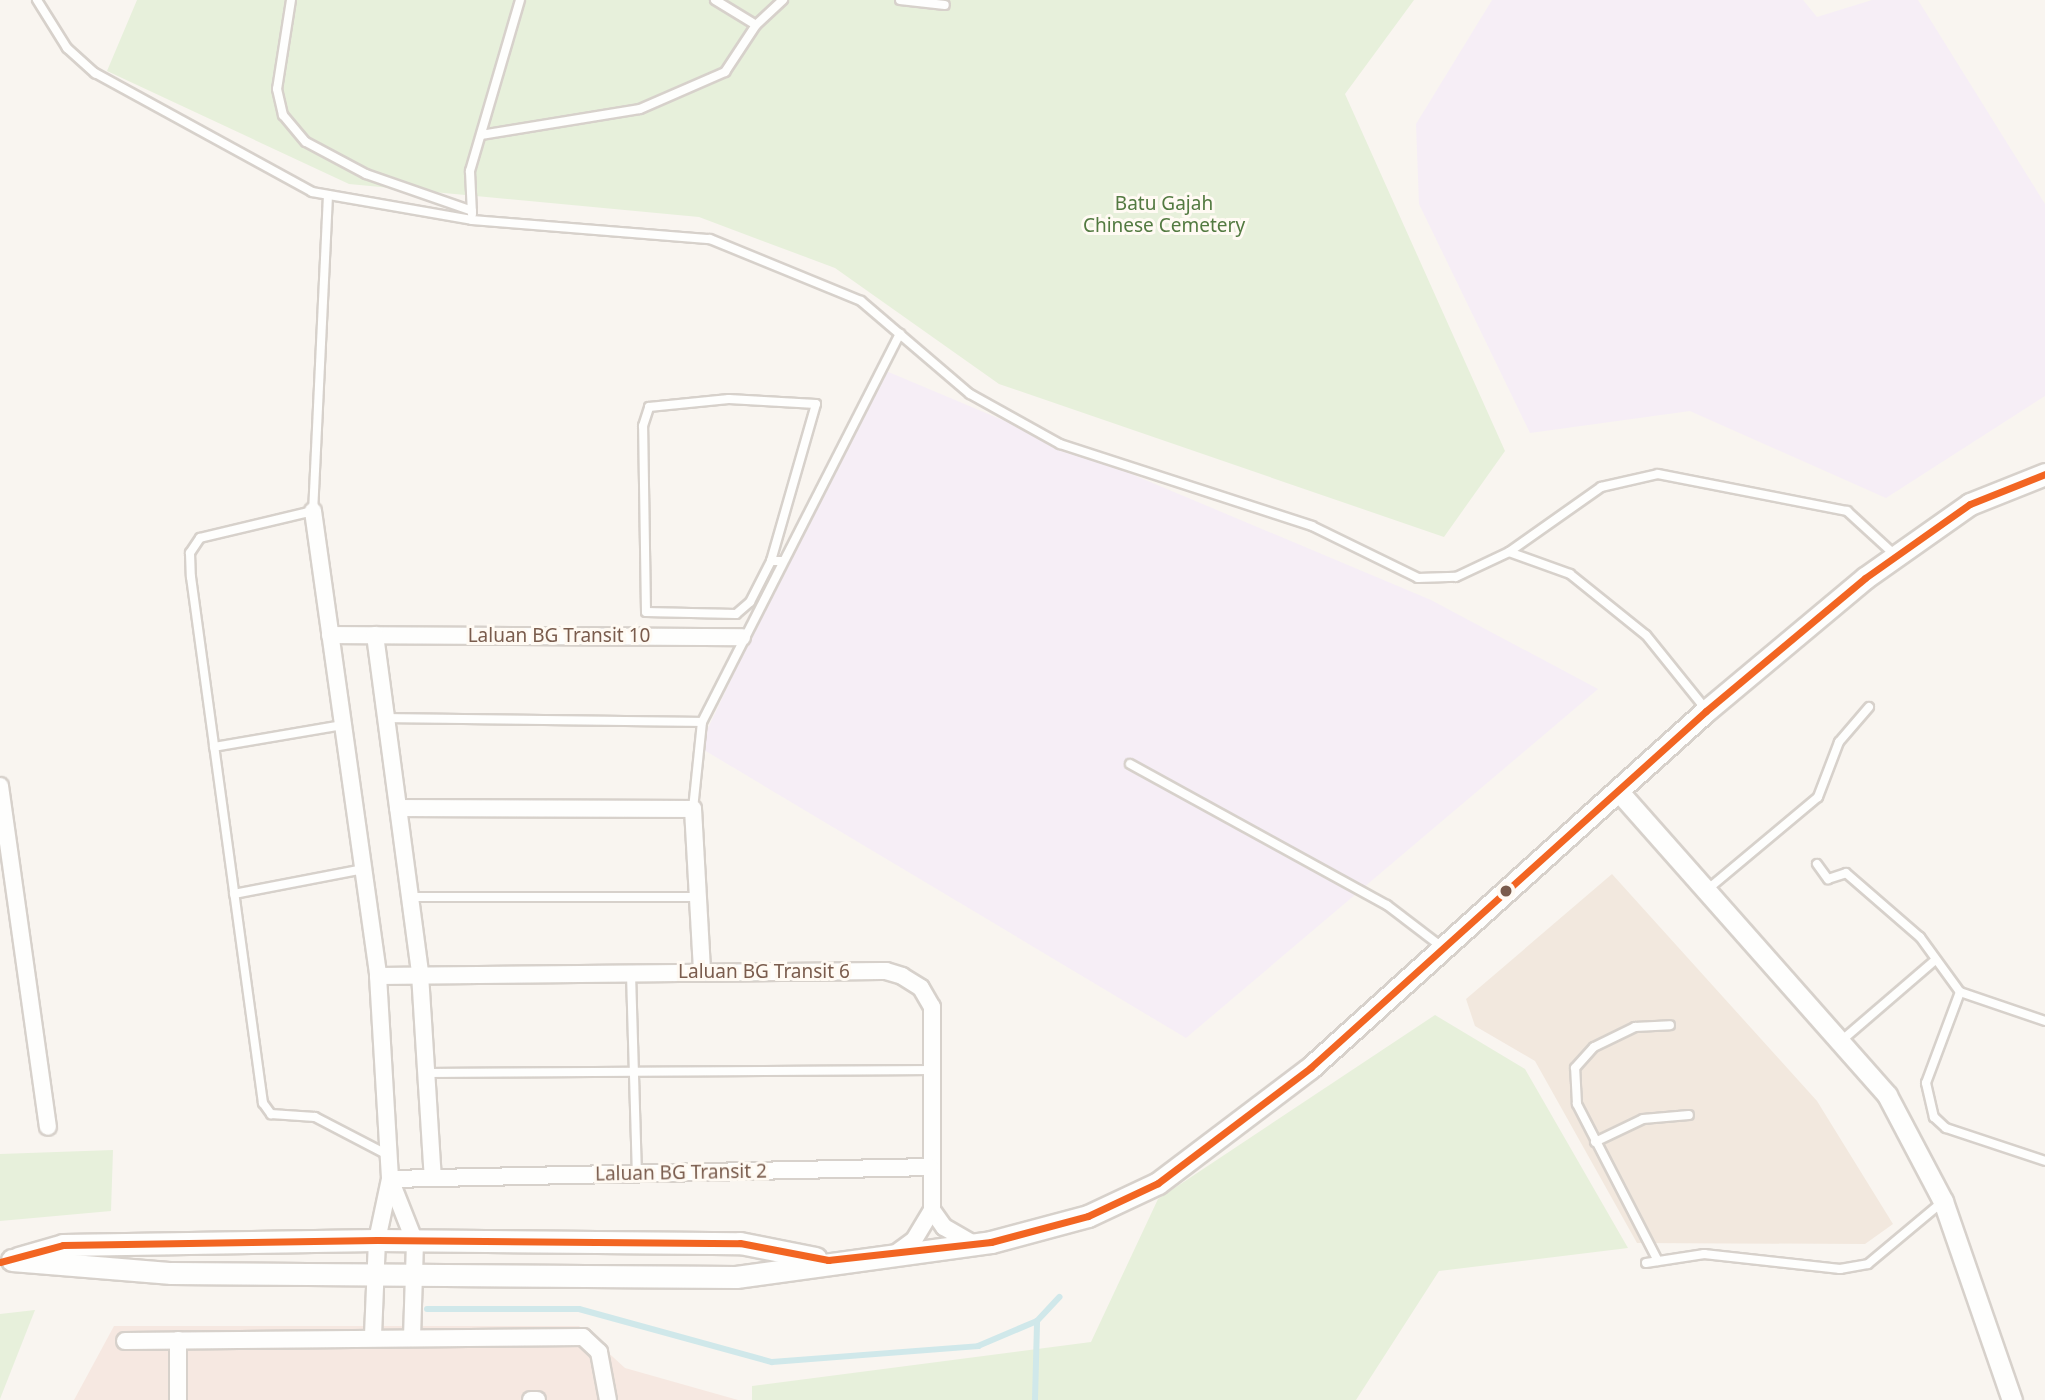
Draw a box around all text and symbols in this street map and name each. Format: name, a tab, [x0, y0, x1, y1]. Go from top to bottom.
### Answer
park label: Batu Gajah Chinese Cemetery	[1083, 193, 1245, 237]
street label: Laluan BG Transit 10	[468, 625, 650, 647]
unlabelled marker	[1499, 884, 1513, 898]
street label: Laluan BG Transit 6	[678, 961, 850, 983]
street label: Laluan BG Transit 2	[595, 1160, 767, 1186]

